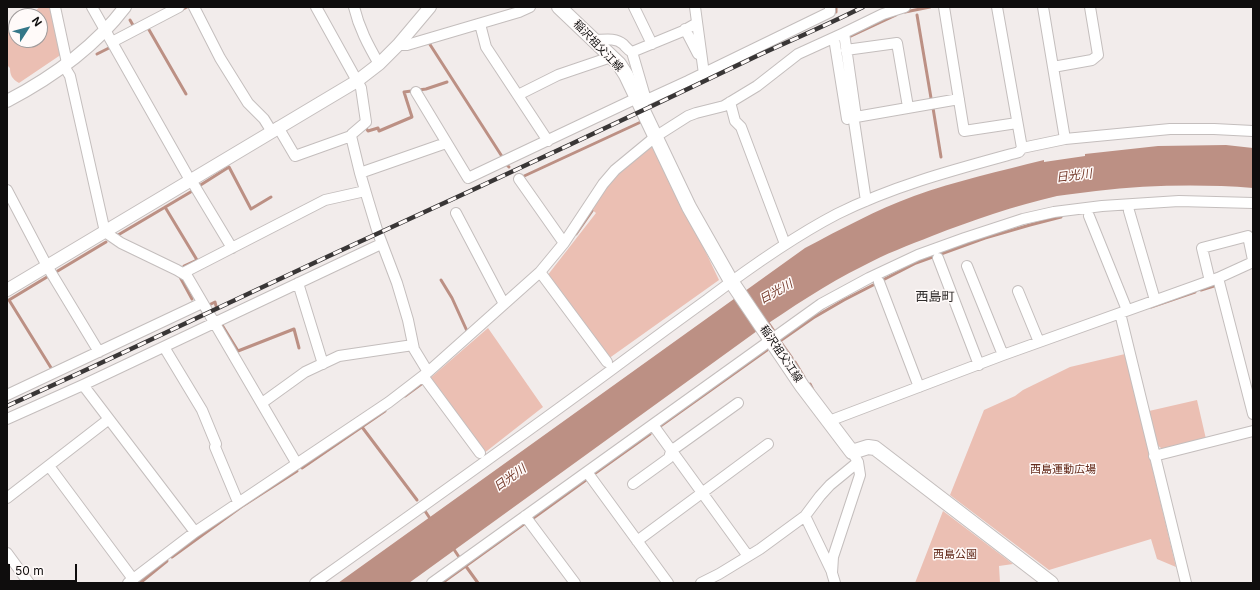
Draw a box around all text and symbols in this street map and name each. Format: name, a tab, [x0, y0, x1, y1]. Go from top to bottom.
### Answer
north arrow	[8, 8, 48, 48]
text: N	[29, 14, 45, 29]
street label: 稲沢祖父江線	[570, 18, 626, 74]
water label: 日光川	[1055, 167, 1093, 185]
water label: 日光川	[757, 277, 795, 307]
district label: 西島町	[916, 289, 954, 305]
street label: 稲沢祖父江線	[757, 323, 805, 385]
water label: 日光川	[491, 462, 529, 494]
park label: 西島運動広場	[1030, 463, 1096, 477]
park label: 西島公園	[933, 548, 977, 562]
scale bar	[10, 556, 79, 582]
text: 50 m	[15, 563, 44, 578]

